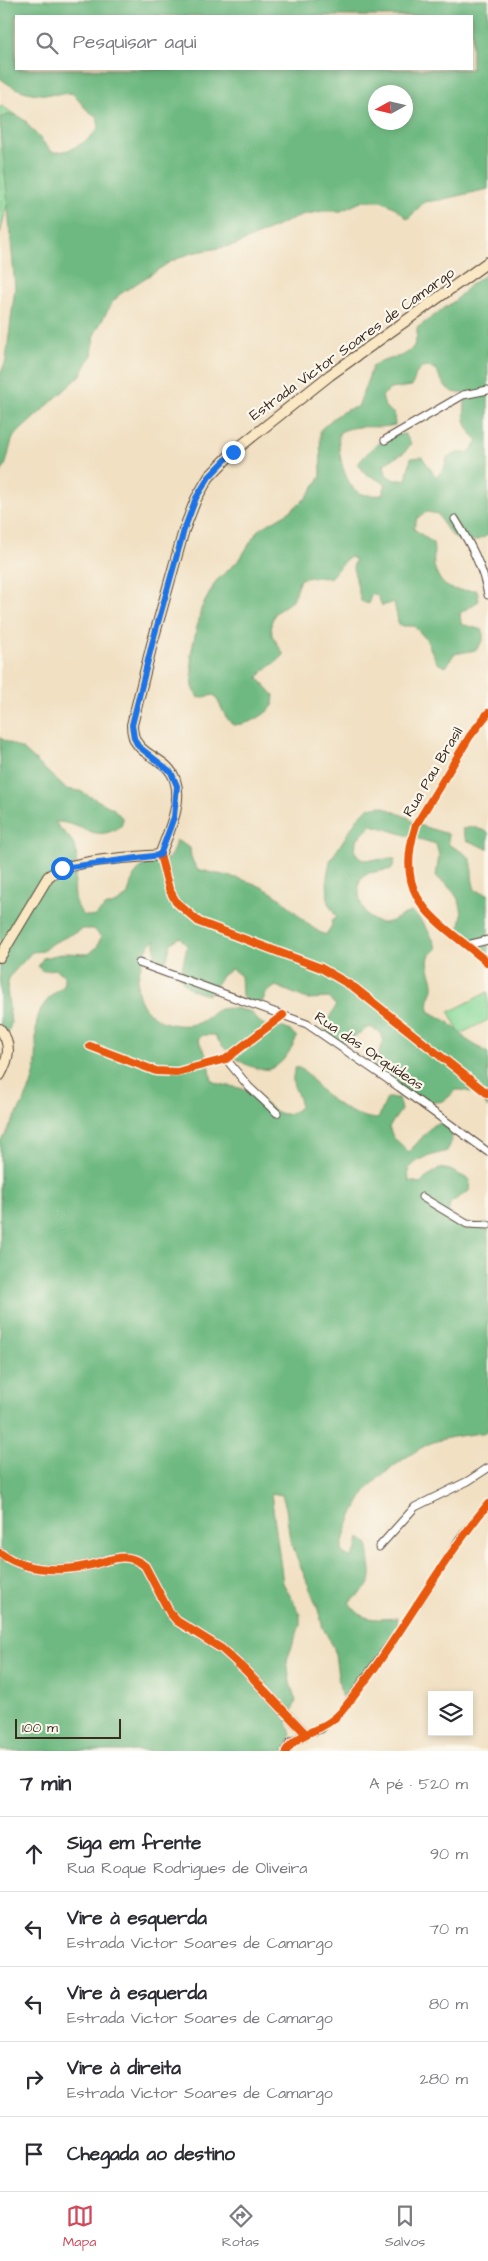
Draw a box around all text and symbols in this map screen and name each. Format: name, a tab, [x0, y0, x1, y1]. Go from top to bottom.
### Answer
search box	[15, 15, 473, 70]
icon: search	[33, 29, 61, 57]
text: Pesquisar aqui	[73, 29, 196, 56]
north arrow	[368, 85, 413, 130]
street label: Estrada Victor Soares de Camargo	[245, 262, 460, 427]
route end	[222, 441, 245, 464]
street label: Rua Pau Brasil	[398, 723, 468, 821]
route start	[51, 857, 74, 880]
street label: Rua das Orquídeas	[310, 1007, 428, 1096]
map controls	[428, 1691, 473, 1736]
button: layers	[428, 1691, 473, 1736]
scale bar	[15, 1716, 121, 1739]
text: 100 m	[22, 1718, 58, 1738]
text: 7 min	[20, 1769, 71, 1798]
text: A pé · 520 m	[369, 1773, 468, 1795]
text: Siga em frente	[67, 1830, 201, 1857]
icon: ahead	[20, 1840, 48, 1868]
text: 90 m	[430, 1843, 468, 1865]
text: Rua Roque Rodrigues de Oliveira	[67, 1857, 307, 1879]
text: Vire à esquerda	[67, 1905, 207, 1932]
icon: left	[20, 1915, 48, 1943]
text: 70 m	[429, 1918, 468, 1940]
text: Estrada Victor Soares de Camargo	[67, 1932, 333, 1954]
text: Vire à esquerda	[67, 1980, 207, 2007]
icon: left	[20, 1990, 48, 2018]
text: 80 m	[429, 1993, 468, 2015]
text: Estrada Victor Soares de Camargo	[67, 2007, 333, 2029]
text: Vire à direita	[67, 2055, 181, 2082]
icon: right	[20, 2065, 48, 2093]
text: 280 m	[420, 2068, 468, 2090]
text: Estrada Victor Soares de Camargo	[67, 2082, 333, 2104]
icon: arrive	[20, 2140, 48, 2168]
text: Chegada ao destino	[67, 2141, 235, 2168]
tab: Mapa	[63, 2202, 96, 2252]
tab: Rotas	[222, 2202, 259, 2252]
tab: Salvos	[385, 2202, 425, 2252]

